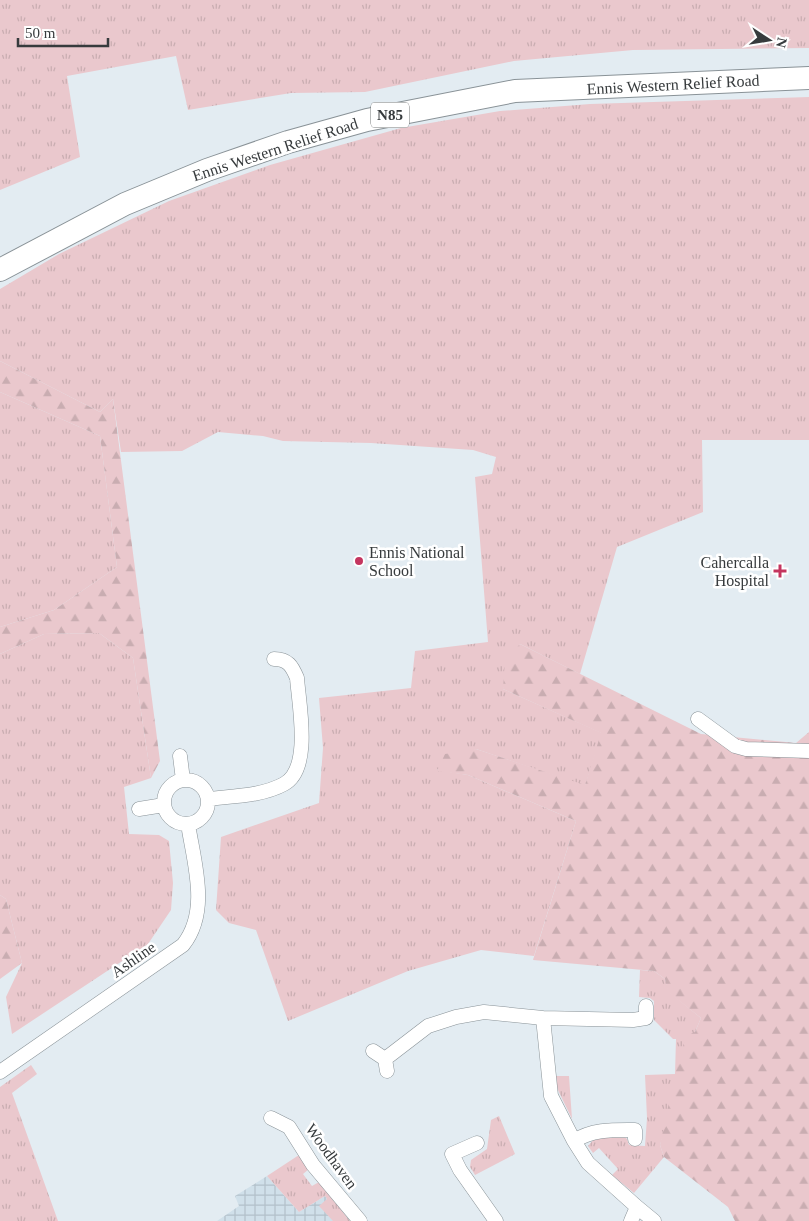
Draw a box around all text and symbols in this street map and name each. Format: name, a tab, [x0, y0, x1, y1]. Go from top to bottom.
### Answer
scale bar	[18, 15, 108, 47]
north arrow	[744, 15, 794, 65]
text: 50 m	[25, 25, 56, 41]
text: N	[773, 36, 790, 49]
street label: Ennis Western Relief Road	[586, 71, 760, 98]
road number: N85	[371, 102, 409, 128]
street label: Ennis Western Relief Road	[190, 115, 360, 184]
place label: Ennis National School	[369, 544, 465, 579]
place label: Cahercalla Hospital	[701, 554, 770, 590]
marker: Ennis National School	[353, 555, 365, 567]
marker: Cahercalla Hospital	[773, 564, 787, 578]
street label: Ashline	[108, 938, 159, 981]
street label: Woodhaven	[302, 1121, 361, 1192]

